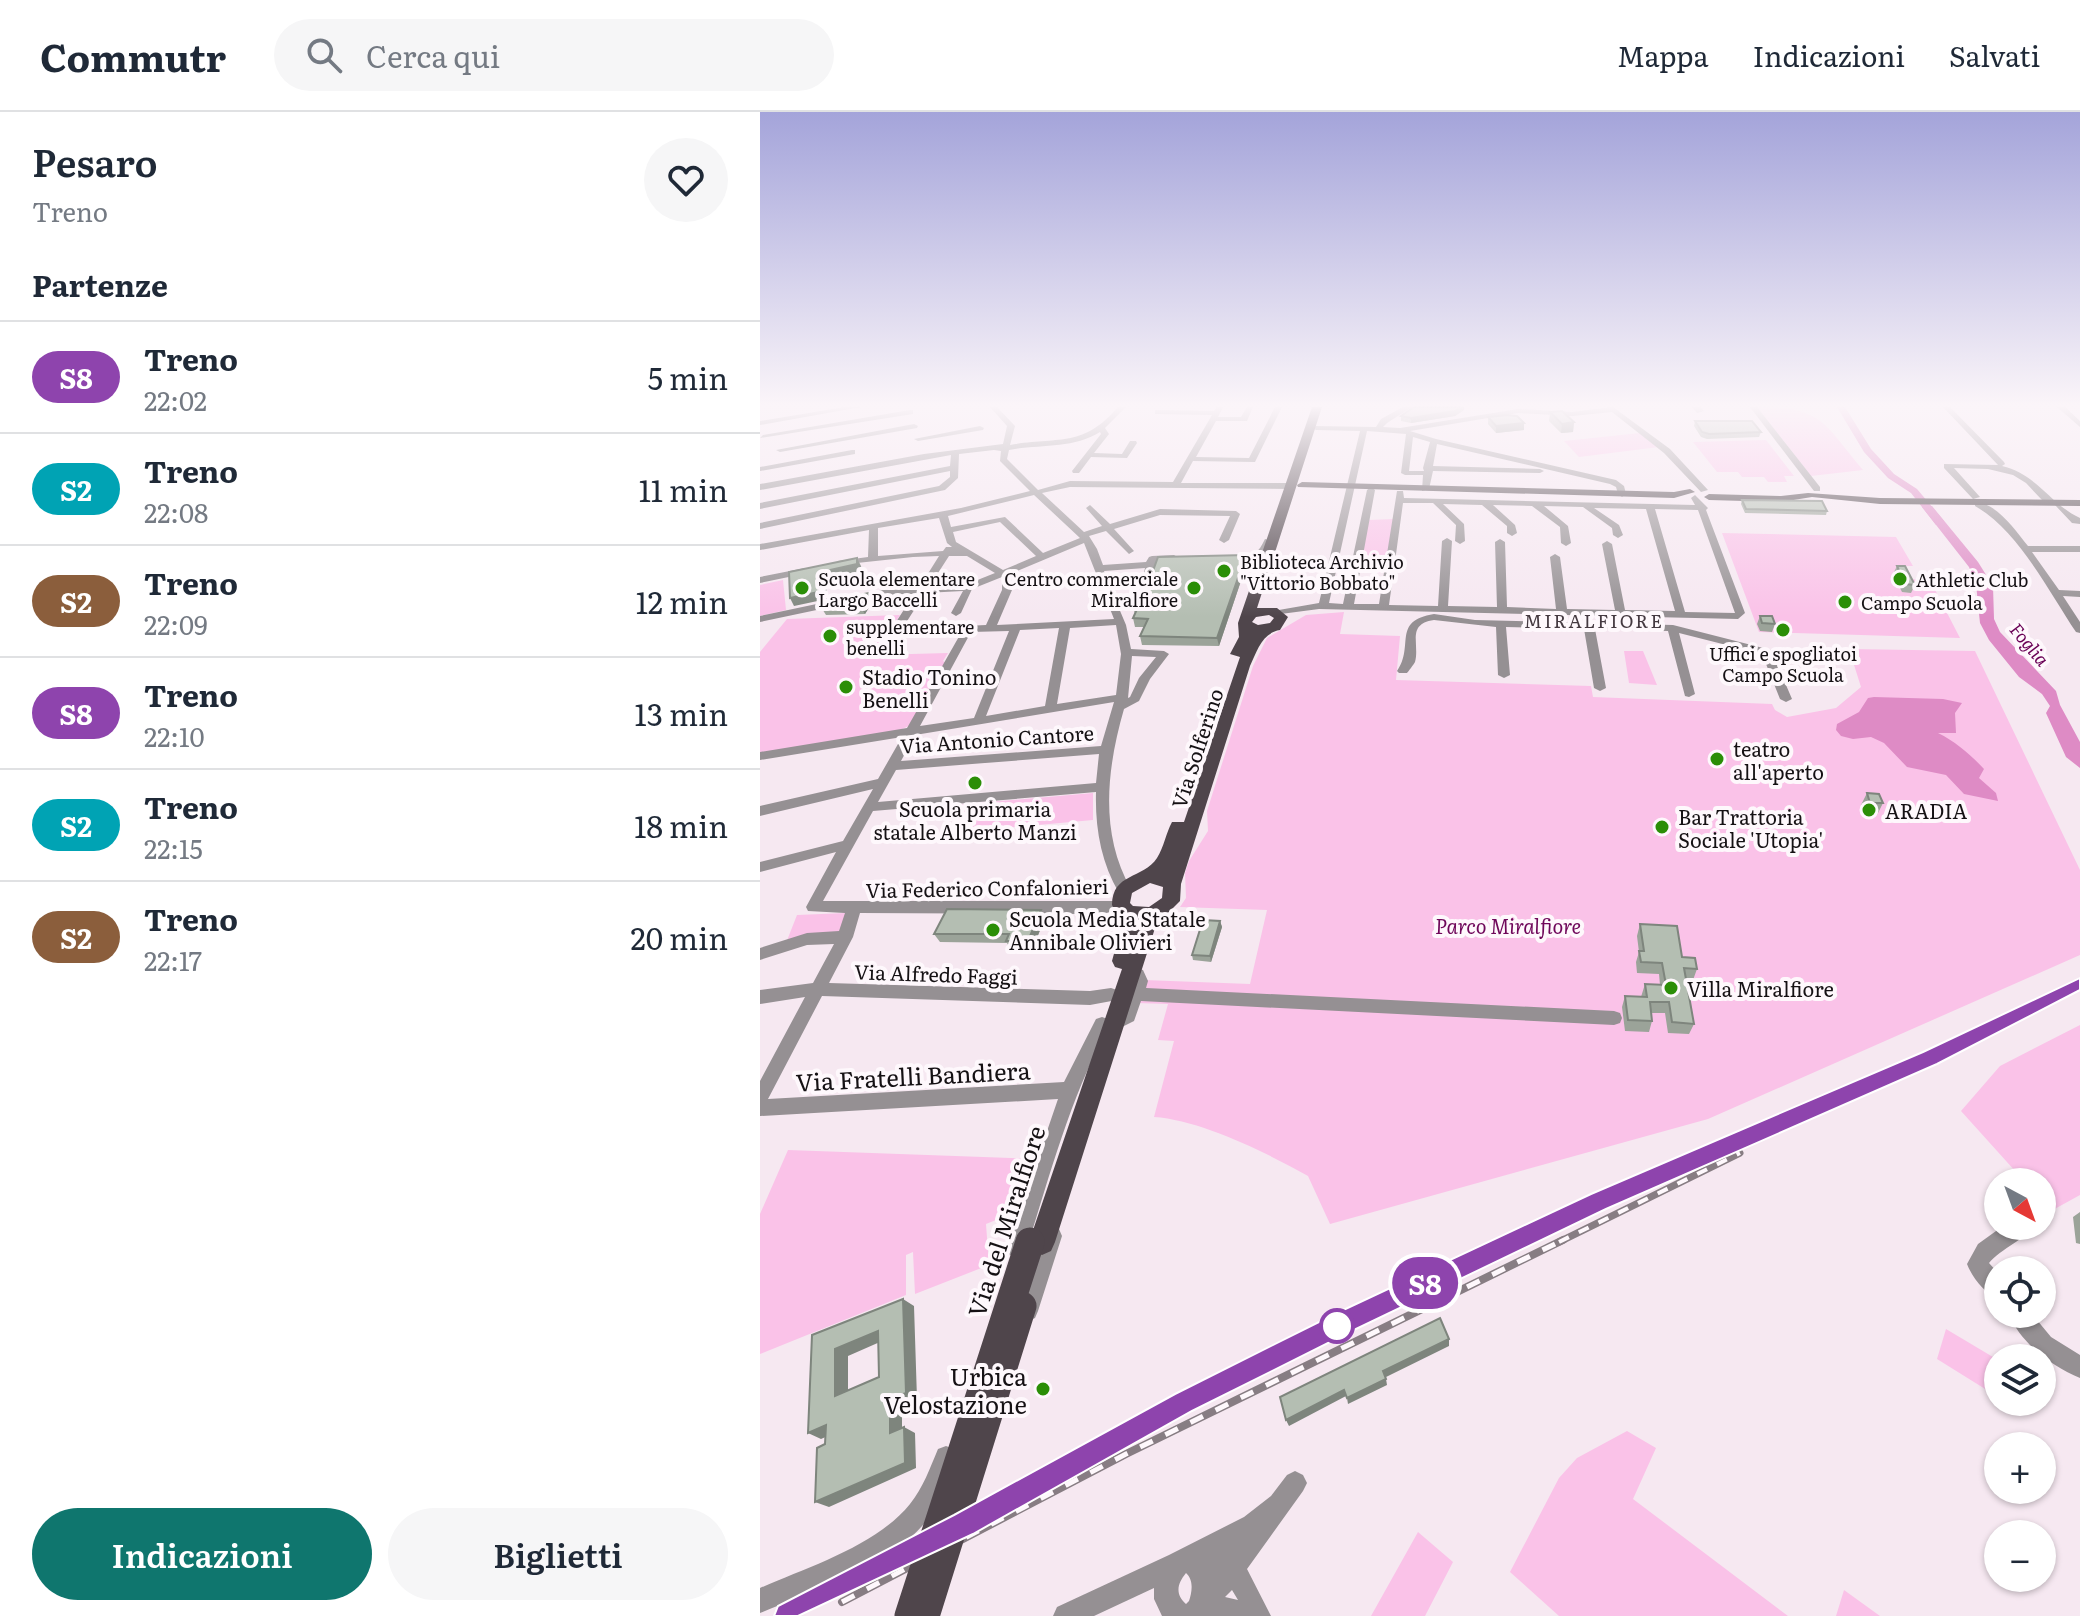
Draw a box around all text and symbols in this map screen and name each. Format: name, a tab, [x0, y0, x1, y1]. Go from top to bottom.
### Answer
search box	[274, 19, 834, 91]
text: Commutr	[40, 27, 226, 84]
icon: search	[302, 33, 346, 77]
text: Cerca qui	[366, 33, 500, 77]
text: Mappa	[1617, 34, 1709, 76]
text: Indicazioni	[1753, 34, 1905, 76]
text: Salvati	[1949, 34, 2040, 76]
text: Pesaro	[32, 132, 158, 189]
button: heart	[644, 138, 728, 222]
text: Treno	[32, 191, 108, 230]
text: Partenze	[32, 262, 168, 306]
text: Treno	[144, 336, 238, 380]
text: 5 min	[648, 355, 728, 399]
text: S8	[59, 356, 93, 398]
text: 22:02	[144, 380, 207, 419]
text: Treno	[144, 448, 238, 492]
text: 11 min	[639, 467, 728, 511]
text: S2	[60, 468, 92, 510]
text: 22:08	[144, 492, 208, 531]
place label: Biblioteca Archivio "Vittorio Bobbato"	[1240, 548, 1404, 596]
text: Treno	[144, 560, 238, 604]
marker: Biblioteca Archivio "Vittorio Bobbato"	[1215, 562, 1233, 580]
place label: Scuola elementare Largo Baccelli	[818, 565, 975, 613]
place label: Centro commerciale Miralfiore	[1004, 565, 1178, 613]
place label: Athletic Club	[1916, 566, 2029, 593]
marker: Athletic Club	[1891, 570, 1909, 588]
text: 12 min	[636, 579, 728, 623]
marker: Scuola elementare Largo Baccelli	[793, 579, 811, 597]
marker: Centro commerciale Miralfiore	[1185, 579, 1203, 597]
text: S2	[60, 580, 92, 622]
place label: Campo Scuola	[1861, 589, 1983, 616]
marker: Campo Scuola	[1836, 593, 1854, 611]
text: 22:09	[144, 604, 208, 643]
district label: MIRALFIORE	[1524, 607, 1664, 634]
place label: supplementare benelli	[846, 613, 974, 661]
water label: Foglia	[2004, 616, 2057, 672]
marker: Uffici e spogliatoi Campo Scuola	[1774, 621, 1792, 639]
marker: supplementare benelli	[821, 627, 839, 645]
place label: Uffici e spogliatoi Campo Scuola	[1709, 640, 1857, 688]
place label: Stadio Tonino Benelli	[862, 661, 997, 714]
text: Treno	[144, 672, 238, 716]
marker: Stadio Tonino Benelli	[837, 678, 855, 696]
street label: Via Solferino	[1162, 684, 1230, 812]
text: 13 min	[635, 691, 728, 735]
text: S8	[59, 692, 93, 734]
text: 22:10	[144, 716, 205, 755]
street label: Via Antonio Cantore	[899, 716, 1095, 760]
place label: teatro all'aperto	[1733, 733, 1824, 786]
marker: teatro all'aperto	[1708, 750, 1726, 768]
marker: Scuola primaria statale Alberto Manzi	[966, 774, 984, 792]
text: Treno	[144, 784, 238, 828]
place label: Scuola primaria statale Alberto Manzi	[873, 793, 1077, 846]
place label: ARADIA	[1885, 795, 1967, 825]
place label: Bar Trattoria Sociale 'Utopia'	[1678, 801, 1823, 854]
marker: ARADIA	[1860, 801, 1878, 819]
text: 18 min	[634, 803, 728, 847]
text: S2	[60, 804, 92, 846]
marker: Bar Trattoria Sociale 'Utopia'	[1653, 818, 1671, 836]
text: 22:15	[144, 828, 203, 867]
street label: Via Federico Confalonieri	[865, 870, 1109, 904]
text: Treno	[144, 896, 238, 940]
place label: Scuola Media Statale Annibale Olivieri	[1009, 903, 1206, 956]
park label: Parco Miralfiore	[1435, 910, 1581, 940]
text: 20 min	[631, 915, 728, 959]
text: S2	[60, 916, 92, 958]
marker: Scuola Media Statale Annibale Olivieri	[984, 921, 1002, 939]
text: 22:17	[144, 940, 202, 979]
street label: Via Alfredo Faggi	[854, 955, 1019, 991]
place label: Villa Miralfiore	[1687, 973, 1834, 1003]
marker: Villa Miralfiore	[1662, 979, 1680, 997]
street label: Via Fratelli Bandiera	[795, 1051, 1031, 1099]
street label: Via del Miralfiore	[958, 1121, 1052, 1321]
north arrow	[1984, 1168, 2056, 1240]
map controls	[1984, 1168, 2056, 1592]
button: locate	[1984, 1256, 2056, 1328]
line badge: S8	[1389, 1257, 1461, 1309]
text: S8	[1408, 1262, 1442, 1304]
unlabelled marker	[1320, 1309, 1354, 1343]
button: layers	[1984, 1344, 2056, 1416]
place label: Urbica Velostazione	[883, 1358, 1027, 1421]
marker: Urbica Velostazione	[1034, 1380, 1052, 1398]
button: +	[1984, 1432, 2056, 1504]
button: Indicazioni	[32, 1508, 372, 1600]
button: Biglietti	[388, 1508, 728, 1600]
button: −	[1984, 1520, 2056, 1592]

